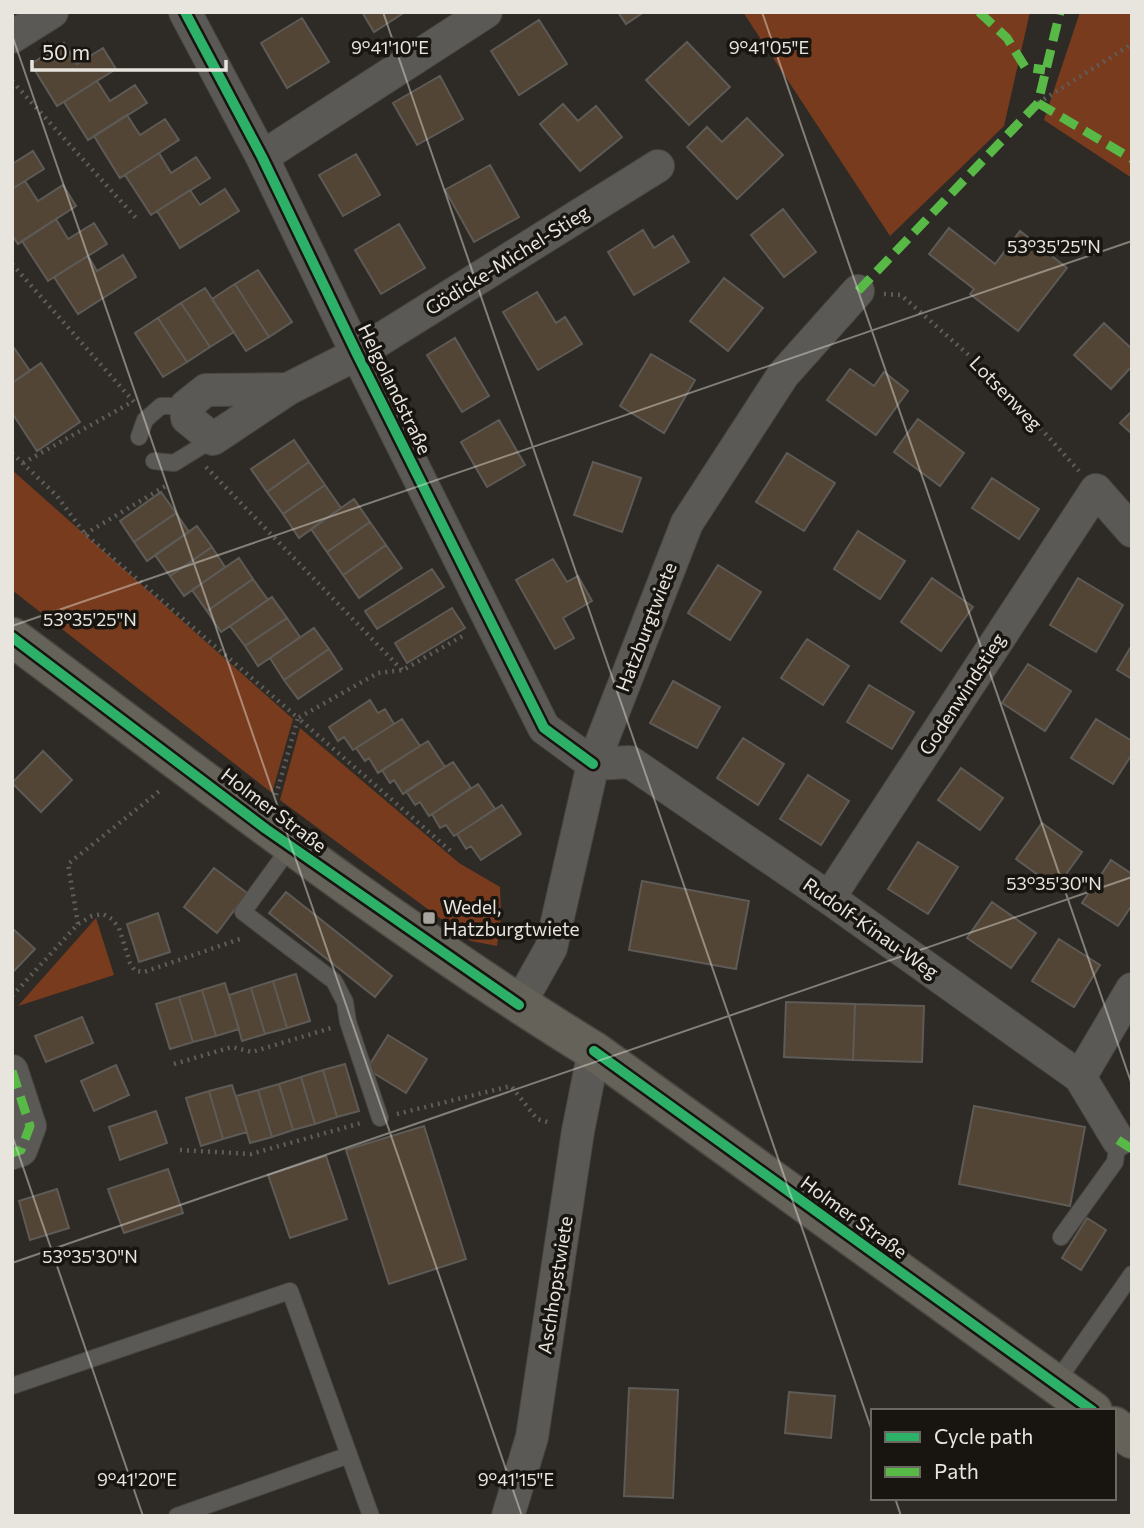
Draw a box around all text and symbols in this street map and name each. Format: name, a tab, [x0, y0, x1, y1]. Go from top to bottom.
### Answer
scale bar	[32, 28, 226, 72]
text: 9°41'10"E	[351, 36, 429, 58]
text: 9°41'05"E	[729, 36, 809, 58]
text: 50 m	[42, 39, 90, 64]
street label: Gödicke-Michel-Stieg	[421, 200, 593, 319]
text: 53°35'25"N	[1007, 235, 1101, 257]
street label: Helgolandstraße	[354, 320, 437, 458]
street label: Lotsenweg	[965, 351, 1047, 435]
street label: Hatzburgtwiete	[610, 559, 681, 695]
text: 53°35'25"N	[43, 608, 137, 630]
street label: Godenwindstieg	[914, 629, 1009, 759]
street label: Holmer Straße	[217, 763, 331, 857]
street label: Rudolf-Kinau-Weg	[799, 872, 943, 983]
text: 53°35'30"N	[1006, 872, 1102, 894]
place label: Wedel, Hatzburgtwiete	[443, 895, 580, 940]
marker: Wedel, Hatzburgtwiete	[421, 910, 437, 926]
street label: Holmer Straße	[797, 1170, 912, 1263]
street label: Aschhopstwiete	[532, 1214, 577, 1356]
text: 53°35'30"N	[42, 1245, 138, 1267]
legend	[871, 1409, 1116, 1500]
text: Cycle path	[934, 1423, 1033, 1448]
text: Path	[934, 1458, 979, 1483]
text: 9°41'20"E	[97, 1468, 177, 1490]
text: 9°41'15"E	[478, 1468, 554, 1490]

